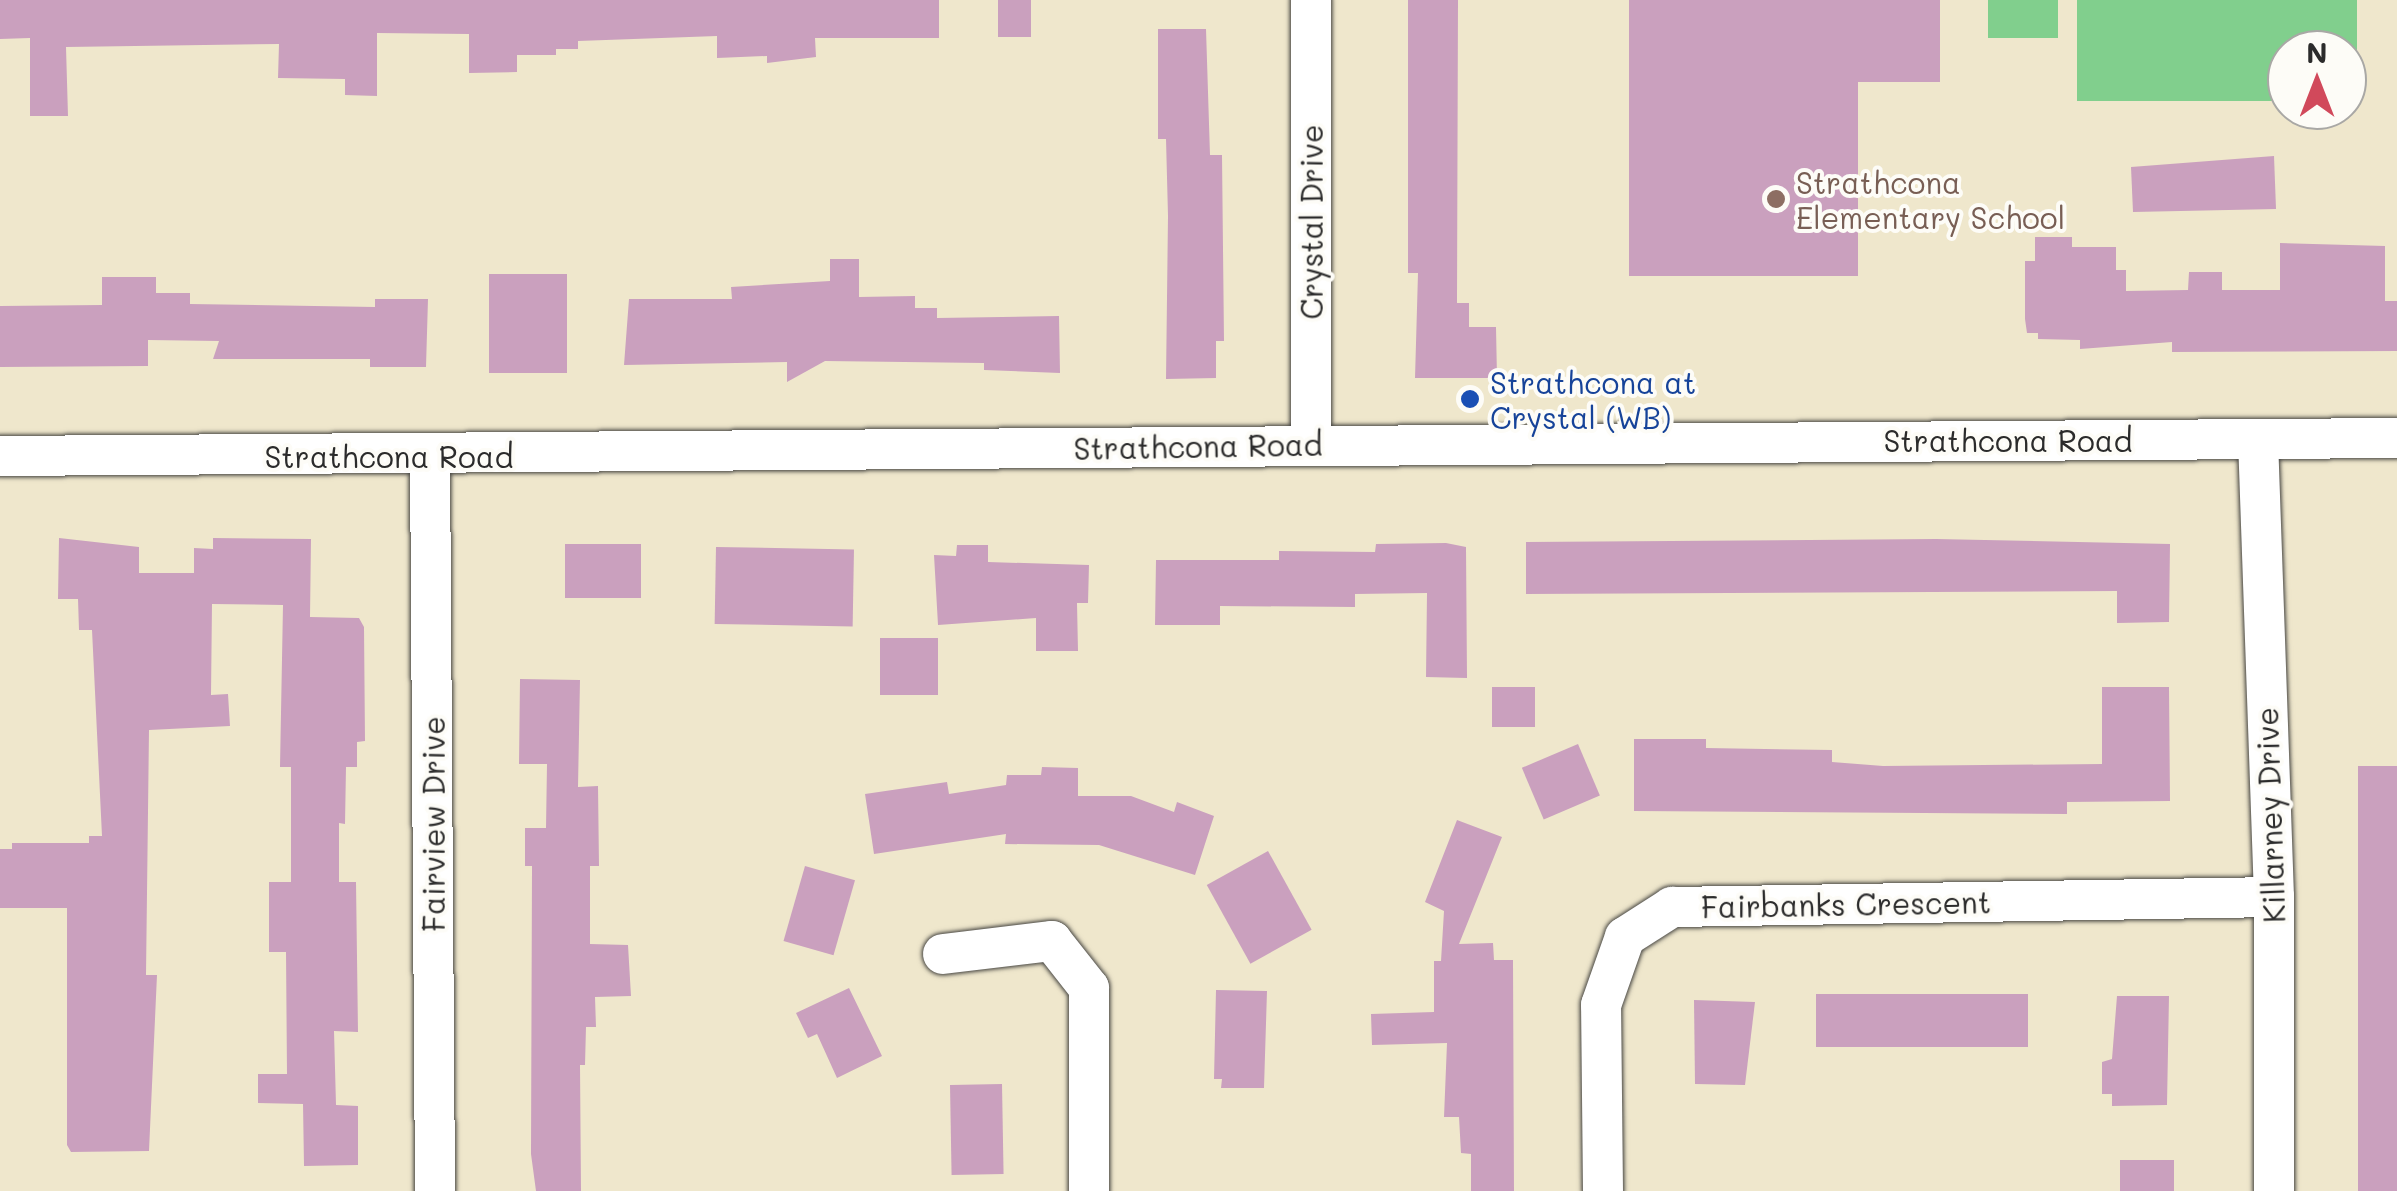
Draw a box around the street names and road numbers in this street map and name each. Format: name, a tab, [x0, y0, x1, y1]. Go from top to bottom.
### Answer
street label: Crystal Drive	[1293, 124, 1329, 320]
street label: Strathcona Road	[1883, 422, 2133, 458]
street label: Strathcona Road	[1073, 426, 1323, 466]
street label: Strathcona Road	[264, 438, 514, 474]
street label: Killarney Drive	[2248, 706, 2292, 924]
street label: Fairview Drive	[415, 716, 451, 932]
street label: Fairbanks Crescent	[1701, 883, 1991, 925]

